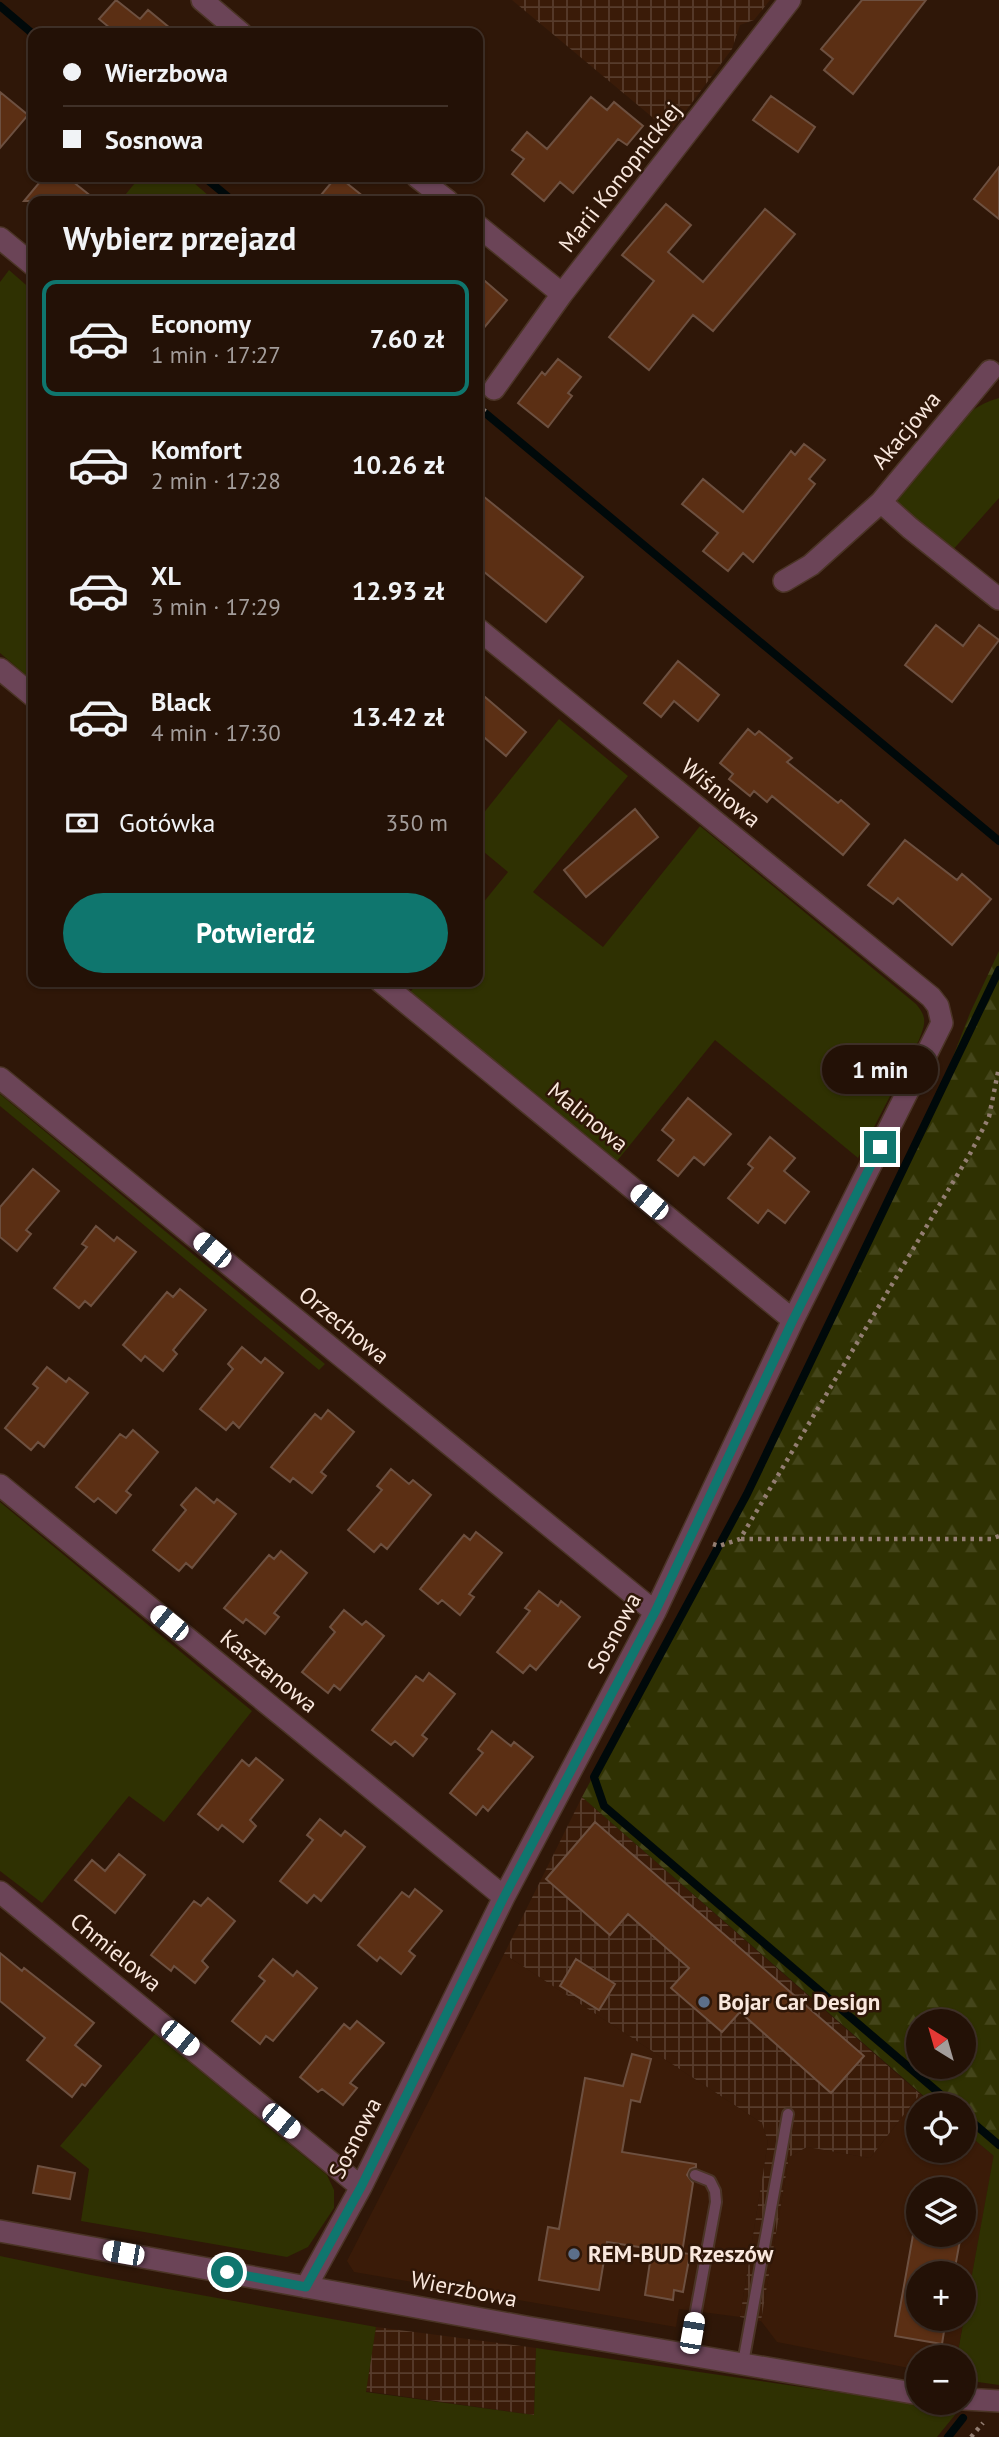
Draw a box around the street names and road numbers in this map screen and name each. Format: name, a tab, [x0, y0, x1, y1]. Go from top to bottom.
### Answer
street label: Marii Konopnickiej	[552, 96, 687, 258]
street label: Akacjowa	[865, 385, 947, 475]
street label: Wiśniowa	[676, 752, 767, 833]
street label: Malinowa	[542, 1075, 635, 1158]
street label: Orzechowa	[293, 1279, 396, 1370]
street label: Sosnowa	[580, 1587, 647, 1678]
street label: Kasztanowa	[215, 1623, 324, 1719]
street label: Chmielowa	[65, 1906, 168, 1997]
street label: Sosnowa	[322, 2092, 387, 2183]
street label: Wierzbowa	[408, 2264, 520, 2313]

